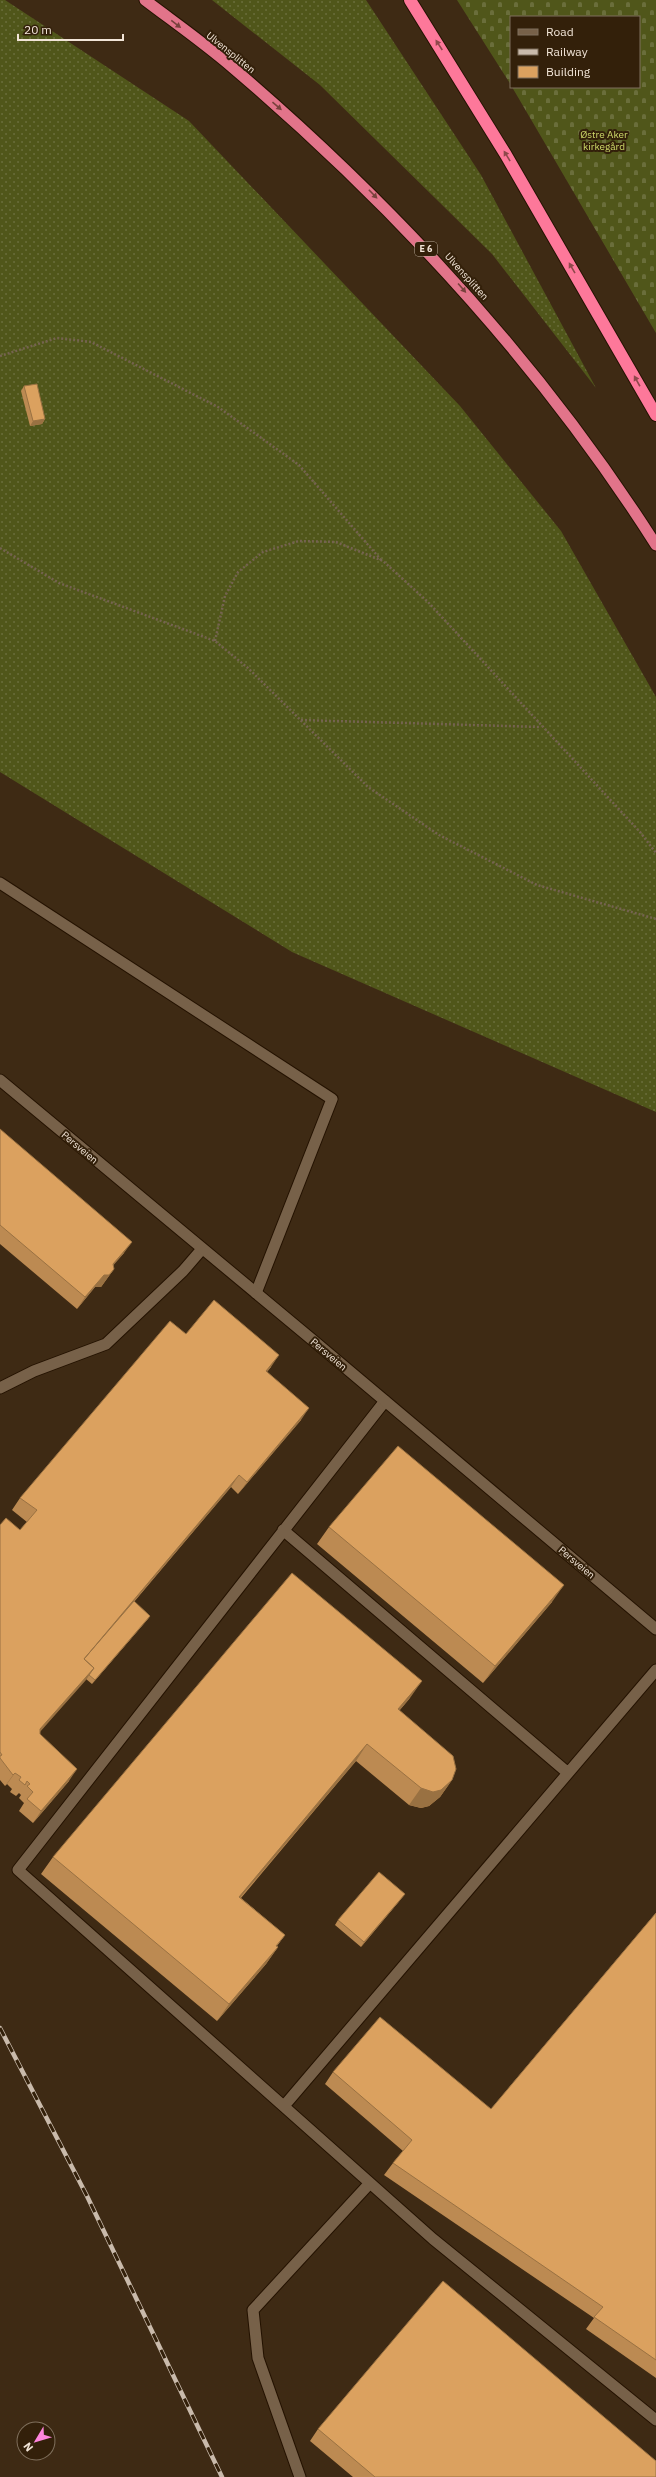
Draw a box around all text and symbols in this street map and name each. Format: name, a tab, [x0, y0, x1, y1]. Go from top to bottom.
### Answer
scale bar	[18, 16, 123, 42]
legend	[510, 16, 640, 88]
one-way arrow	[171, 20, 182, 28]
text: 20 m	[24, 22, 52, 37]
text: Road	[546, 24, 574, 39]
street label: Ulvensplitten	[204, 29, 258, 76]
one-way arrow	[435, 40, 443, 50]
text: Railway	[546, 44, 588, 59]
text: Building	[546, 64, 591, 79]
one-way arrow	[272, 101, 282, 111]
park label: Østre Aker kirkegård	[580, 128, 628, 153]
one-way arrow	[503, 150, 510, 162]
one-way arrow	[368, 189, 377, 199]
road number: E 6	[415, 242, 437, 256]
street label: Ulvensplitten	[442, 250, 491, 303]
one-way arrow	[569, 263, 576, 274]
one-way arrow	[457, 284, 466, 293]
one-way arrow	[633, 375, 640, 387]
street label: Persveien	[59, 1128, 101, 1166]
street label: Persveien	[308, 1335, 350, 1373]
street label: Persveien	[556, 1543, 598, 1581]
north arrow	[16, 2421, 56, 2461]
text: N	[20, 2440, 36, 2455]

